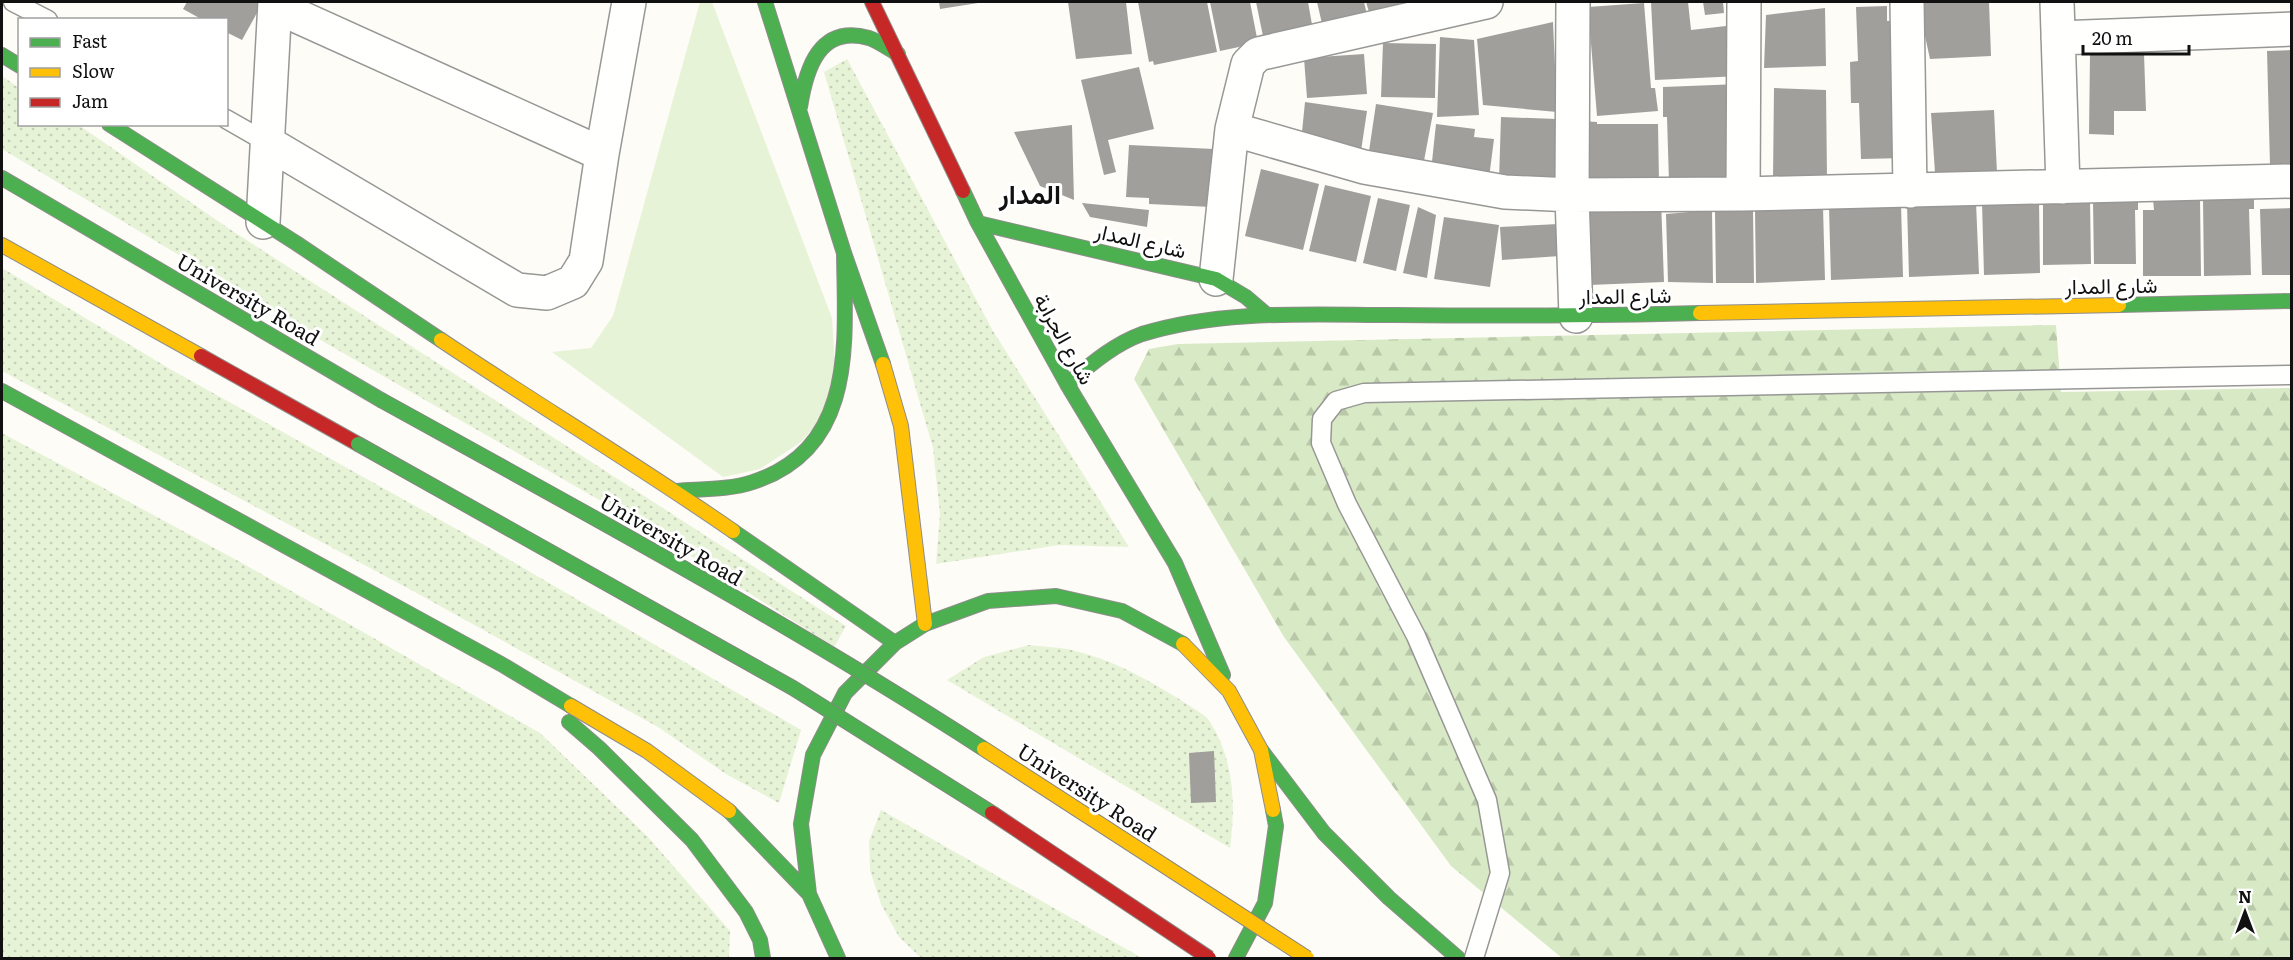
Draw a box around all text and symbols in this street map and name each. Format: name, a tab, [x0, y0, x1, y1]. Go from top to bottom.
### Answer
legend	[18, 18, 228, 126]
scale bar	[2083, 18, 2190, 56]
text: 20 m	[2092, 24, 2133, 51]
text: Fast	[72, 27, 108, 54]
text: Slow	[72, 57, 115, 84]
text: Jam	[72, 87, 108, 114]
district label: المدار	[998, 172, 1061, 212]
street label: شارع المدار	[1091, 213, 1190, 265]
street label: University Road	[172, 244, 327, 352]
street label: شارع المدار	[2063, 268, 2158, 301]
street label: شارع المدار	[1577, 278, 1672, 311]
street label: شارع الجرابة	[1027, 287, 1104, 390]
street label: University Road	[595, 484, 750, 592]
street label: University Road	[1012, 734, 1164, 848]
north arrow	[2215, 882, 2275, 942]
text: N	[2238, 884, 2252, 908]

